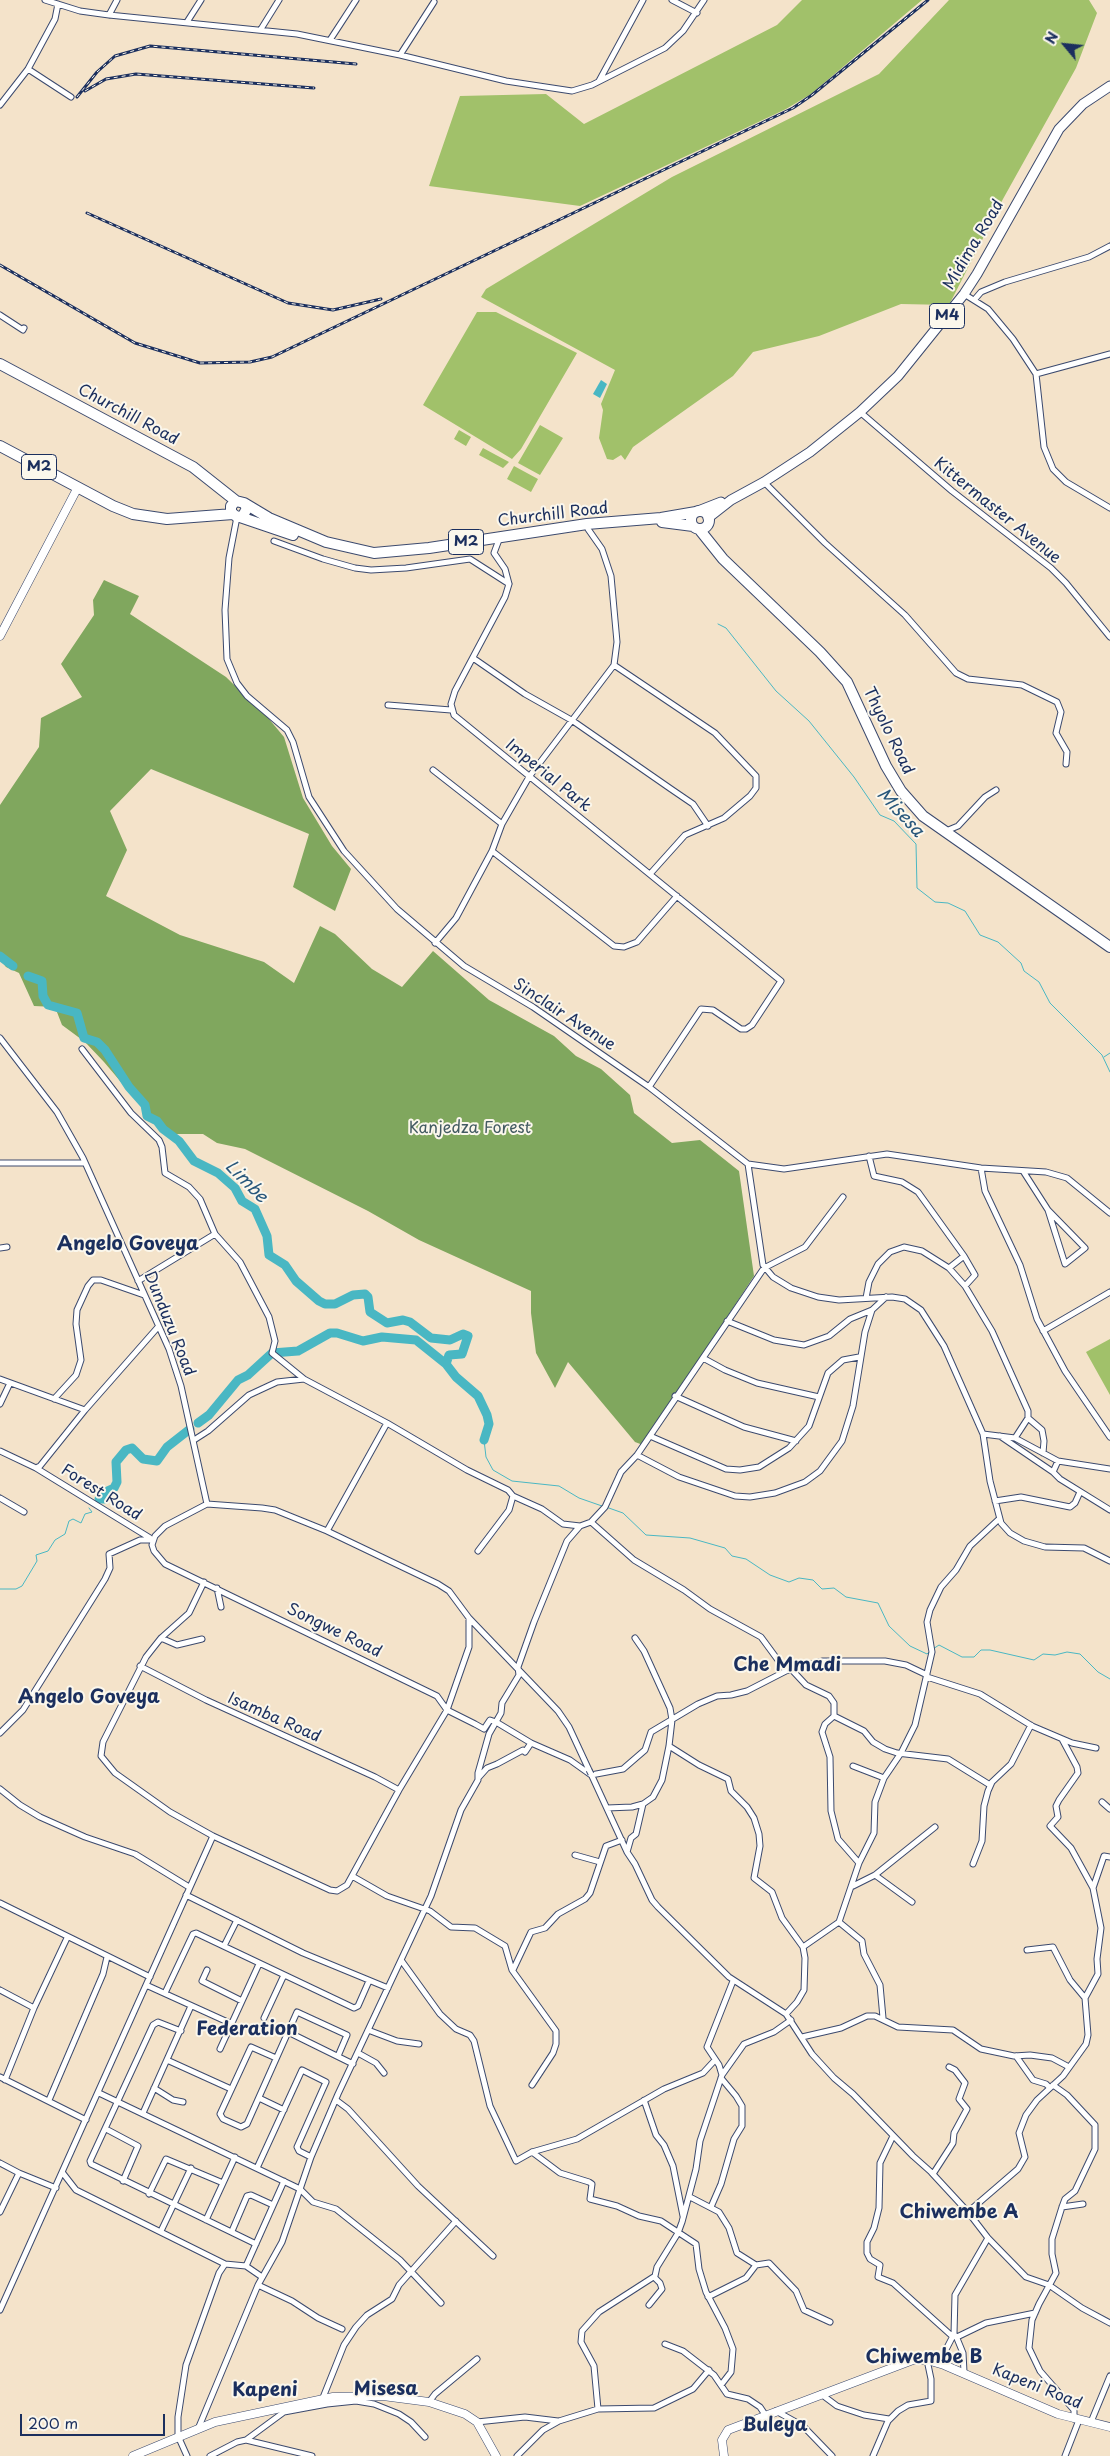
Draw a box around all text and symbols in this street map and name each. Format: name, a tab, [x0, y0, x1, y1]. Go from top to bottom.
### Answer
north arrow	[1040, 20, 1090, 70]
text: N	[1039, 28, 1063, 48]
street label: Midima Road	[940, 197, 1008, 293]
road number: M4	[930, 304, 964, 328]
street label: Churchill Road	[74, 380, 182, 450]
road number: M2	[22, 454, 56, 480]
street label: Kittermaster Avenue	[930, 454, 1064, 568]
street label: Churchill Road	[497, 499, 609, 531]
road number: M2	[448, 530, 484, 554]
street label: Thyolo Road	[859, 684, 917, 778]
street label: Imperial Park	[501, 736, 595, 816]
water label: Misesa	[872, 784, 928, 842]
street label: Sinclair Avenue	[509, 975, 619, 1055]
park label: Kanjedza Forest	[409, 1119, 531, 1139]
water label: Limbe	[220, 1156, 272, 1208]
district label: Angelo Goveya	[57, 1234, 199, 1256]
street label: Dunduzu Road	[139, 1269, 199, 1379]
street label: Forest Road	[57, 1461, 145, 1525]
street label: Songwe Road	[283, 1600, 385, 1662]
district label: Che Mmadi	[733, 1655, 841, 1677]
district label: Angelo Goveya	[18, 1687, 160, 1709]
street label: Isamba Road	[224, 1689, 324, 1747]
district label: Federation	[196, 2019, 298, 2041]
district label: Chiwembe A	[900, 2202, 1018, 2224]
district label: Chiwembe B	[866, 2347, 982, 2369]
street label: Kapeni Road	[989, 2360, 1085, 2414]
district label: Misesa	[354, 2379, 418, 2401]
district label: Kapeni	[232, 2380, 298, 2402]
scale bar	[22, 2404, 168, 2436]
text: 200 m	[28, 2411, 78, 2434]
district label: Buleya	[742, 2415, 808, 2437]

